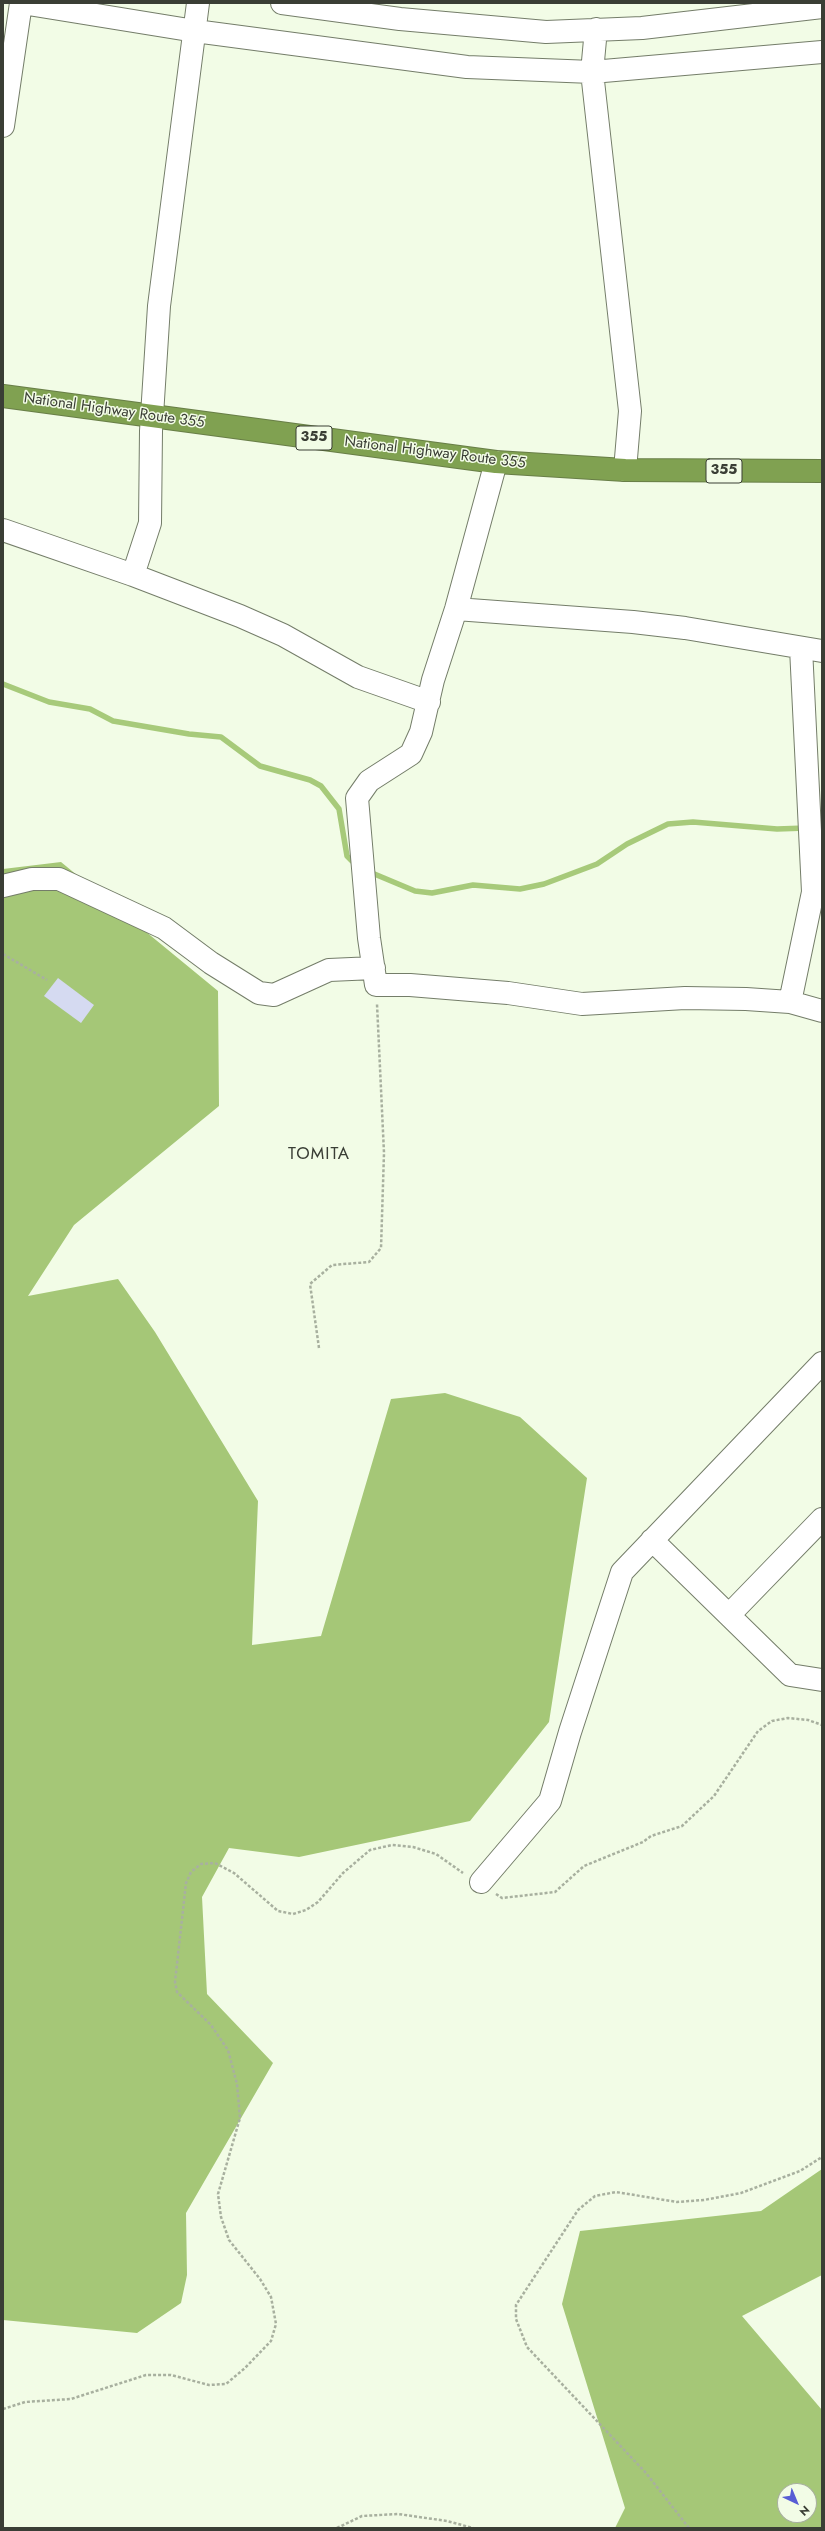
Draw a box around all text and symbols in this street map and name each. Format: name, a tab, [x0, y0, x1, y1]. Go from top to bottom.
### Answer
street label: National Highway Route 355	[22, 389, 206, 433]
road number: 355	[296, 426, 332, 450]
street label: National Highway Route 355	[343, 433, 527, 473]
road number: 355	[706, 459, 742, 483]
district label: TOMITA	[288, 1145, 350, 1165]
north arrow	[777, 2483, 817, 2523]
text: N	[796, 2502, 813, 2520]

